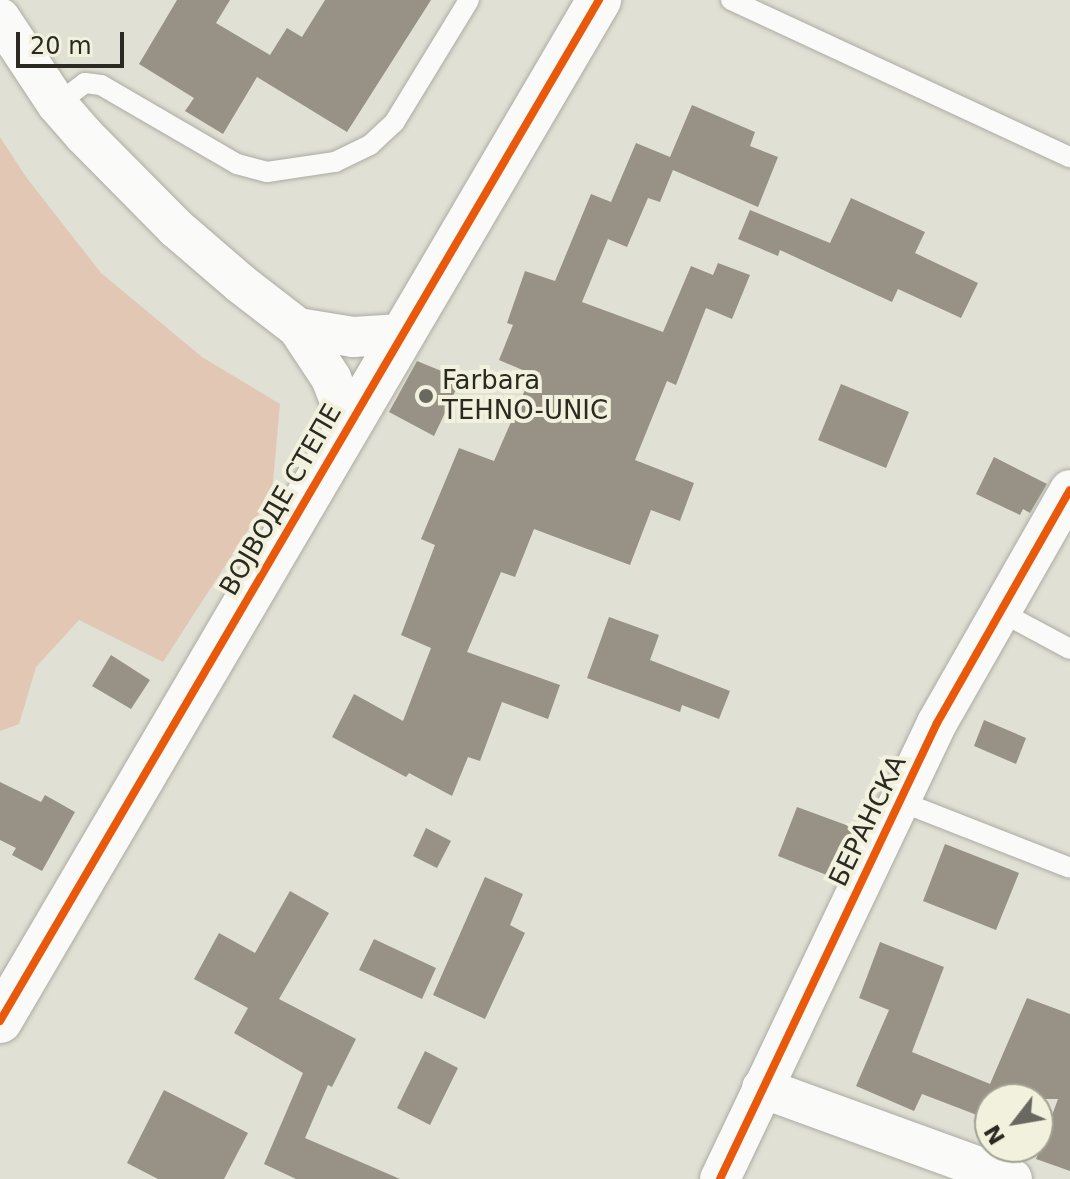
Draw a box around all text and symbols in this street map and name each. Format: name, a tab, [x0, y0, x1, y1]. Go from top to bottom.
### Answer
scale bar	[20, 16, 128, 66]
text: 20 m	[30, 32, 92, 60]
place label: Farbara TEHNO-UNIC	[442, 365, 608, 426]
marker: Farbara TEHNO-UNIC	[417, 387, 435, 405]
street label: ВОЈВОДЕ СТЕПЕ	[214, 399, 348, 601]
street label: БЕРАНСКА	[823, 750, 913, 892]
north arrow	[974, 1083, 1054, 1163]
text: N	[979, 1120, 1010, 1149]

